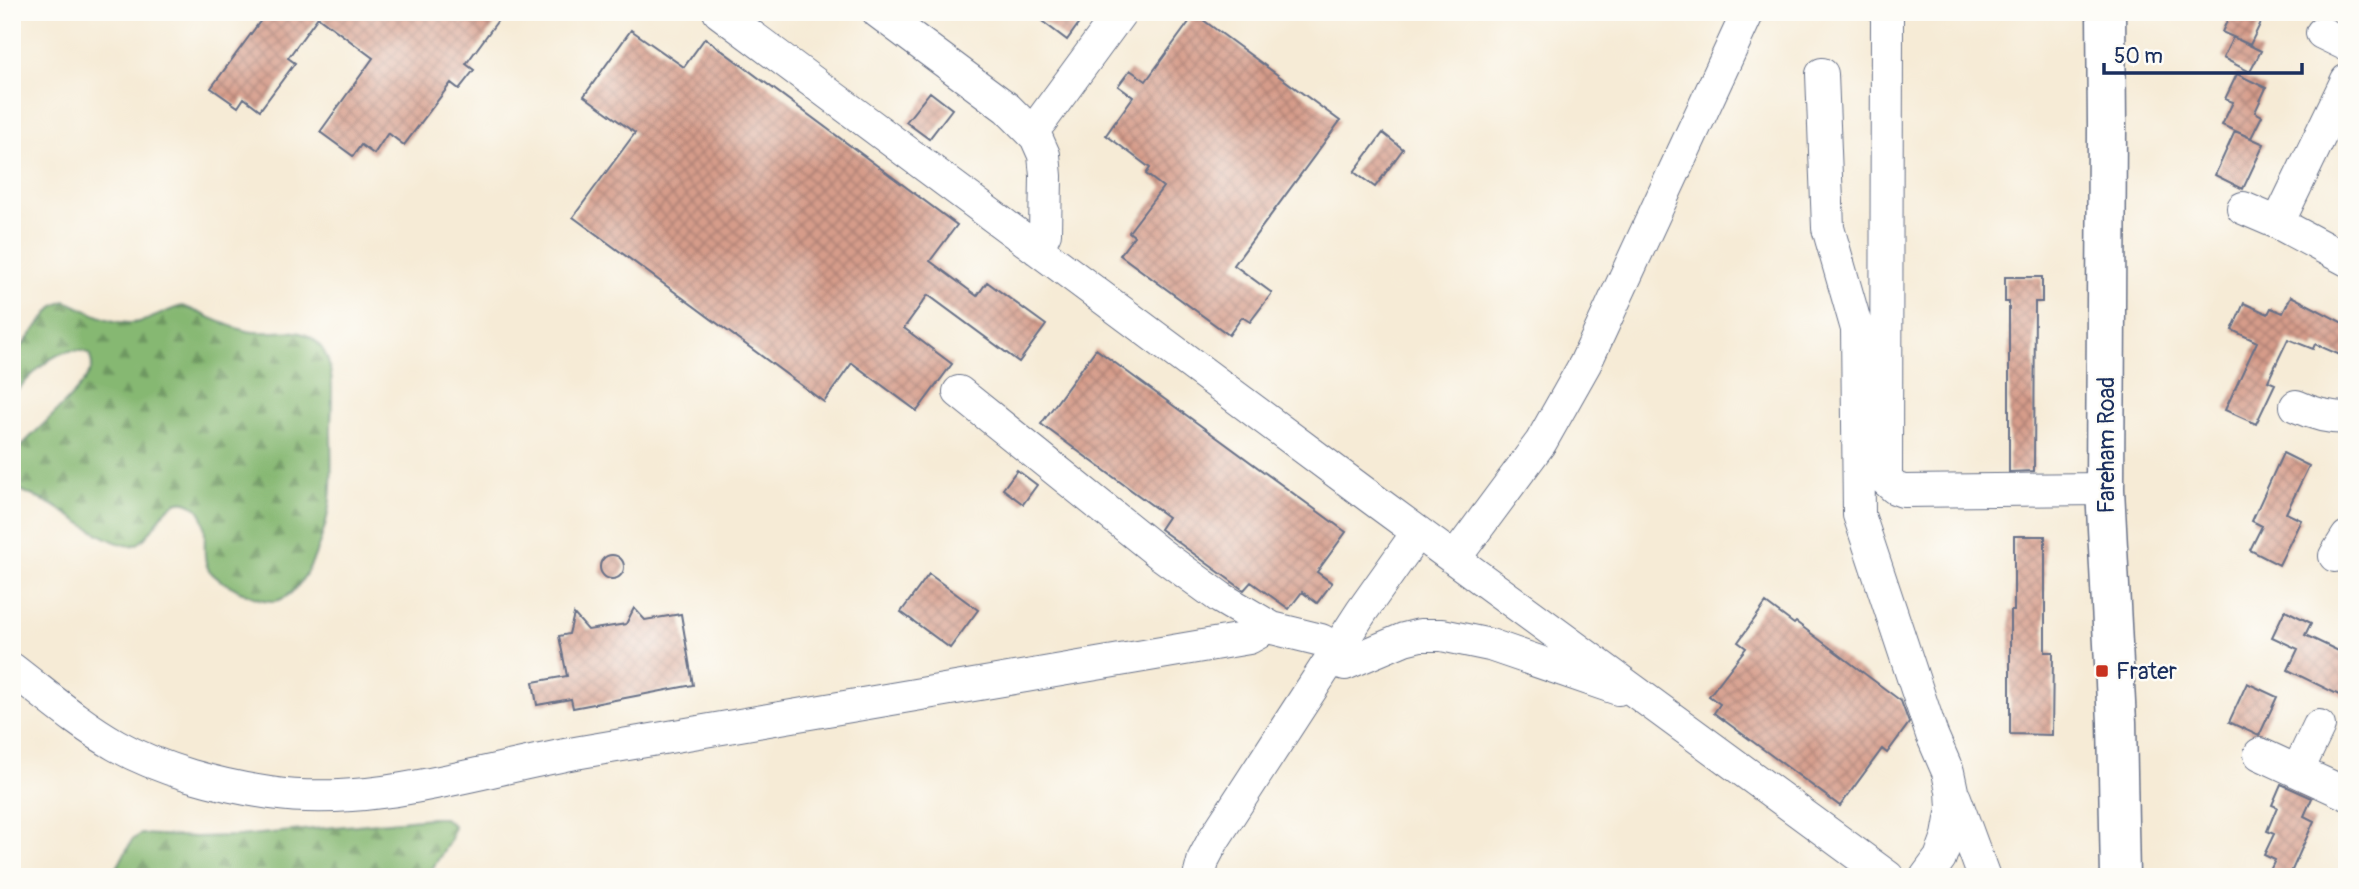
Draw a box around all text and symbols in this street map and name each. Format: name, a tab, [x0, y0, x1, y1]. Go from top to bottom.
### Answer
scale bar	[2104, 32, 2301, 76]
text: 50 m	[2114, 43, 2163, 70]
street label: Fareham Road	[2092, 377, 2121, 513]
place label: Frater	[2116, 657, 2177, 686]
marker: Frater	[2094, 663, 2110, 679]

